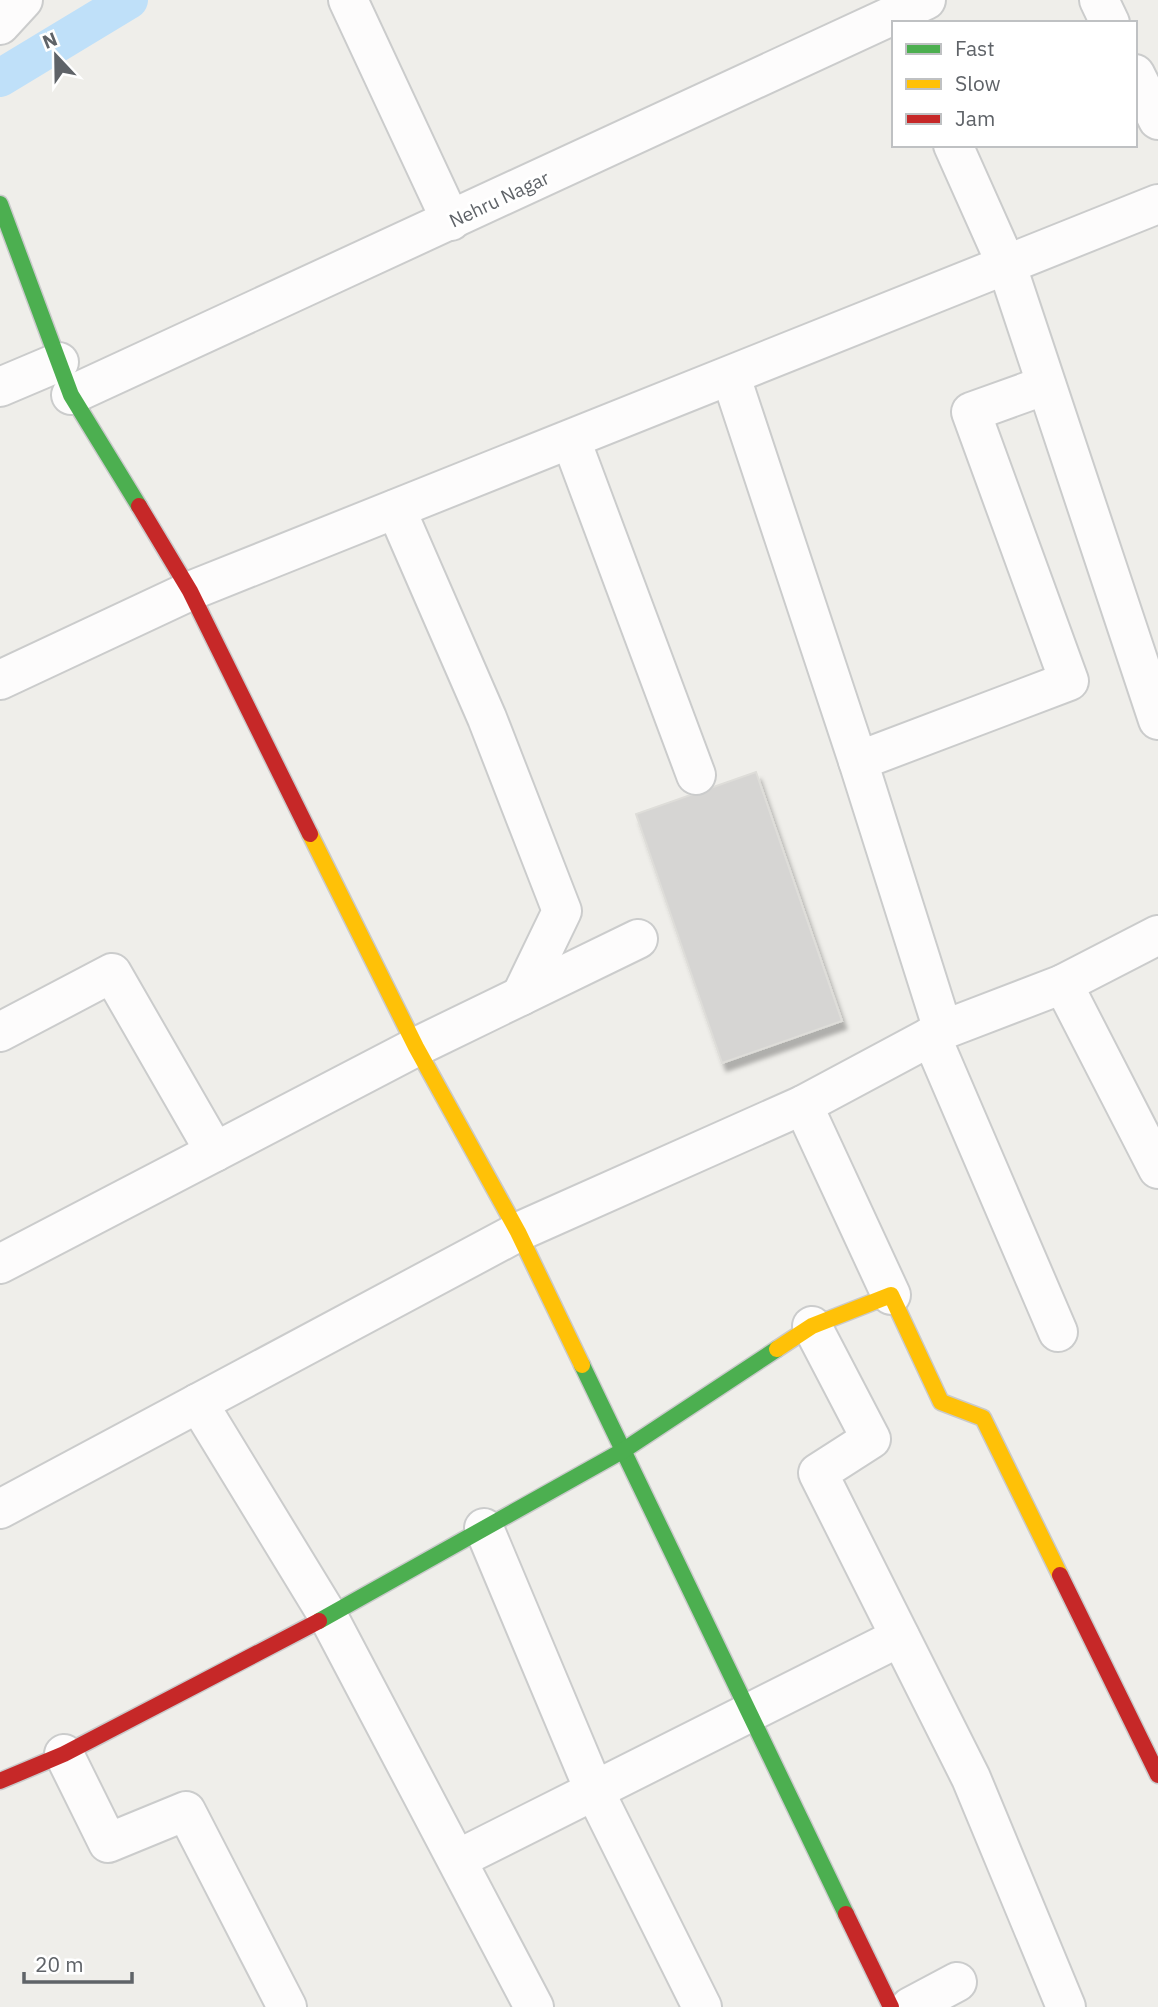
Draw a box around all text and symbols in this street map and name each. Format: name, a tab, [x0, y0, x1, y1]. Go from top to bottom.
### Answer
north arrow	[21, 21, 91, 91]
legend	[892, 21, 1137, 147]
text: N	[39, 27, 61, 54]
text: Fast	[955, 34, 995, 62]
text: Slow	[955, 69, 1001, 97]
text: Jam	[955, 104, 995, 132]
street label: Nehru Nagar	[445, 165, 553, 233]
scale bar	[24, 1940, 133, 1984]
text: 20 m	[35, 1950, 84, 1978]

